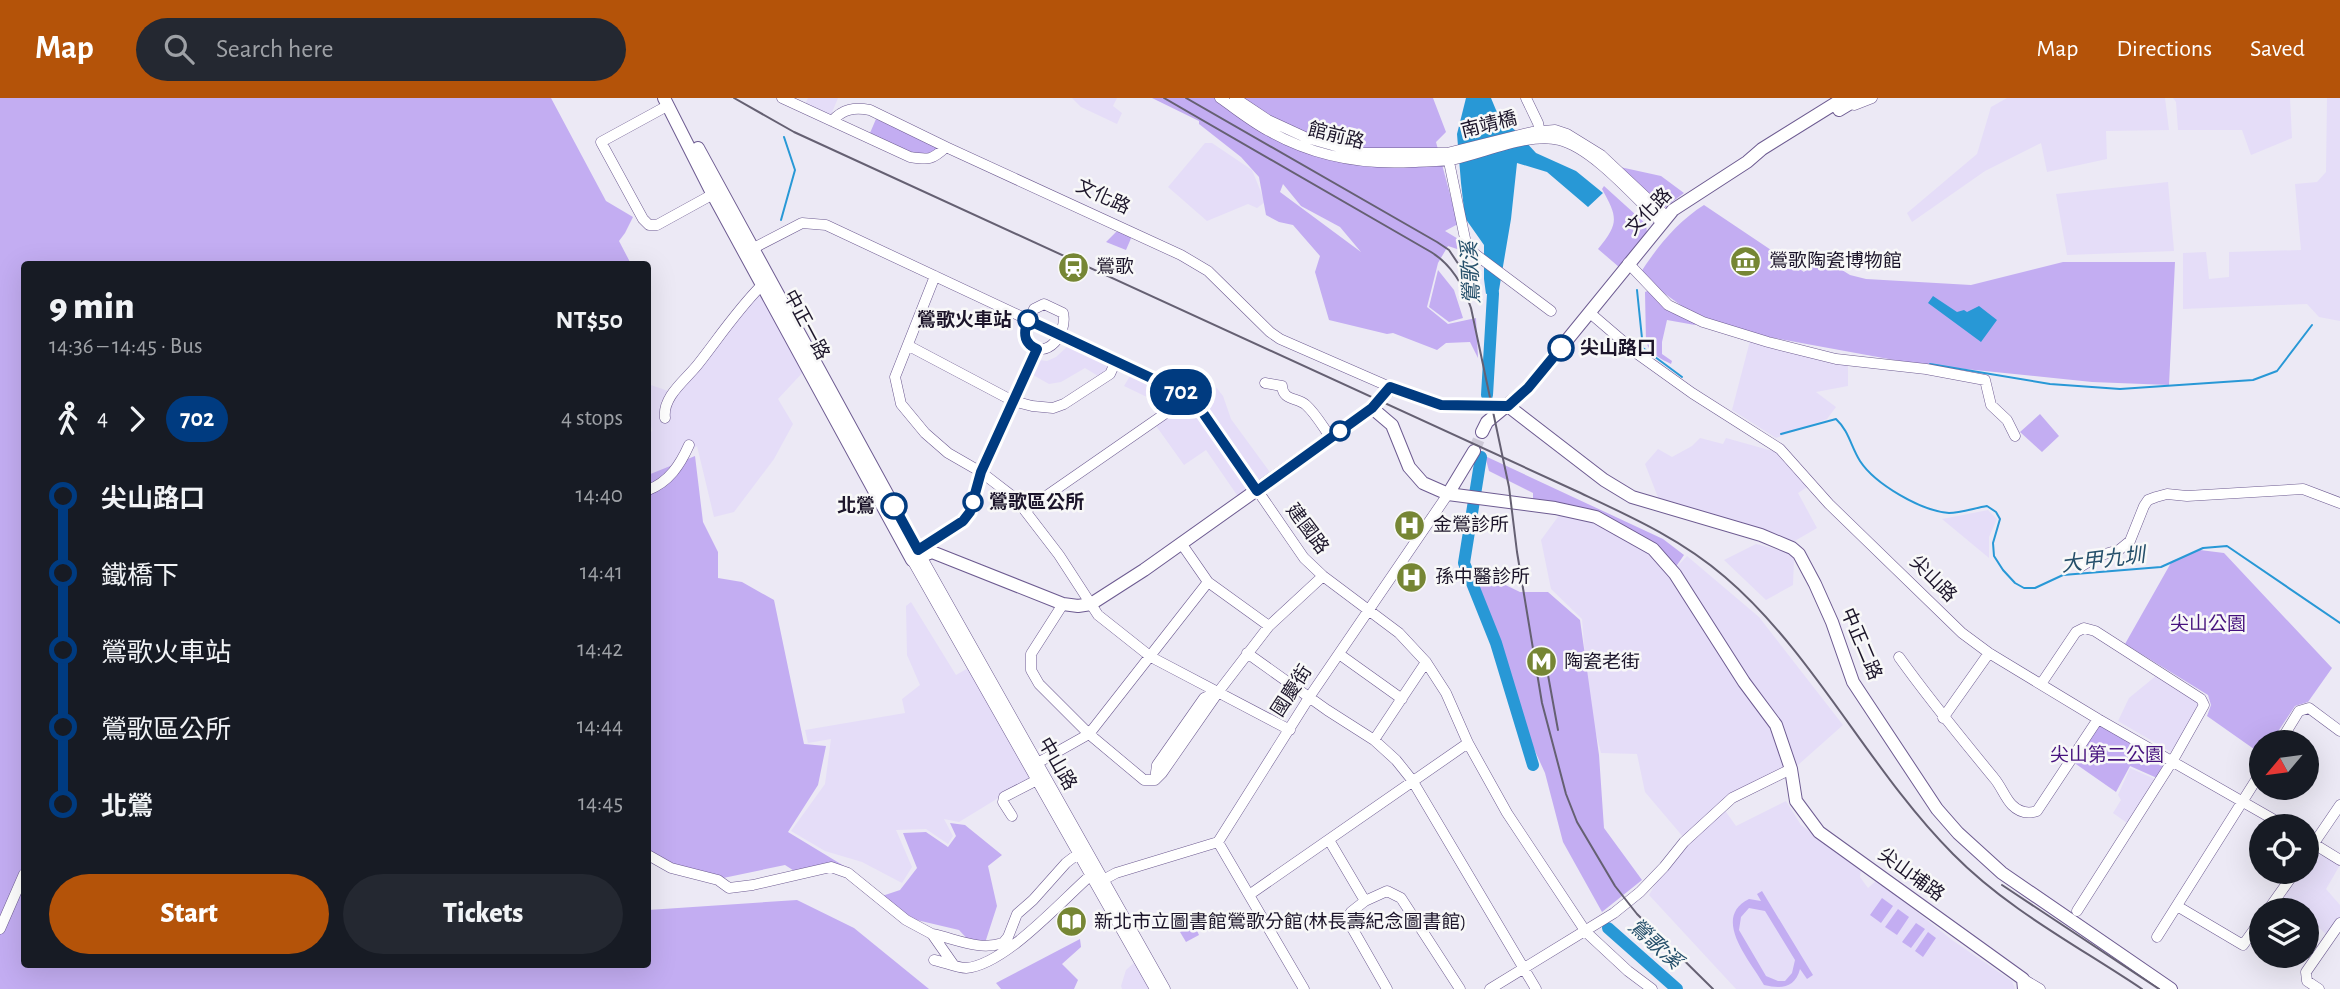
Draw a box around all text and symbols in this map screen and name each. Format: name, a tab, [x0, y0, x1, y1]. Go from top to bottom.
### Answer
search box	[136, 18, 626, 81]
icon: search	[160, 30, 198, 68]
text: Map	[35, 32, 94, 65]
text: Search here	[216, 36, 334, 62]
text: Map	[2036, 37, 2078, 61]
text: Directions	[2116, 37, 2212, 61]
text: Saved	[2250, 37, 2305, 61]
street label: 南靖橋	[1459, 108, 1519, 141]
street label: 館前路	[1306, 118, 1366, 152]
street label: 文化路	[1073, 175, 1133, 218]
street label: 文化路	[1622, 184, 1676, 239]
water label: 鶯歌溪	[1458, 238, 1483, 305]
museum icon: 鶯歌陶瓷博物館	[1729, 244, 1763, 278]
station icon: 鶯歌	[1056, 250, 1090, 284]
place label: 鶯歌陶瓷博物館	[1769, 250, 1902, 271]
place label: 鶯歌	[1096, 257, 1134, 277]
street label: 中正一路	[780, 287, 833, 363]
text: 9 min	[49, 288, 135, 326]
text: NT$50	[556, 307, 623, 333]
place label: 鶯歌火車站	[917, 310, 1012, 330]
marker: 鶯歌火車站	[1018, 310, 1038, 330]
text: 14:36 – 14:45 · Bus	[49, 335, 202, 358]
marker: 尖山路口	[1548, 335, 1574, 361]
place label: 尖山路口	[1580, 338, 1656, 358]
line badge: 702	[1141, 369, 1221, 415]
text: 702	[1164, 380, 1198, 404]
icon: walk	[49, 400, 87, 438]
icon: forward	[118, 400, 156, 438]
text: 4	[97, 407, 108, 430]
text: 702	[180, 407, 214, 431]
text: 4 stops	[561, 407, 623, 430]
unlabelled marker	[1330, 421, 1350, 441]
text: 14:40	[576, 484, 623, 507]
text: 尖山路口	[101, 486, 205, 512]
marker: 鶯歌區公所	[963, 492, 983, 512]
place label: 鶯歌區公所	[989, 492, 1084, 512]
marker: 北鶯	[881, 493, 907, 519]
place label: 北鶯	[837, 496, 875, 516]
street label: 建國路	[1282, 500, 1333, 557]
hospital icon: 金鶯診所	[1393, 508, 1427, 542]
place label: 金鶯診所	[1433, 514, 1509, 535]
water label: 大甲九圳	[2060, 543, 2149, 576]
street label: 尖山路	[1906, 551, 1961, 606]
hospital icon: 孫中醫診所	[1395, 560, 1429, 594]
text: 14:41	[580, 561, 623, 584]
text: 鐵橋下	[101, 563, 179, 589]
place label: 孫中醫診所	[1435, 566, 1530, 587]
street label: 中正二路	[1837, 605, 1886, 683]
park label: 尖山公園	[2170, 614, 2246, 634]
text: 14:42	[577, 638, 623, 661]
text: 鶯歌火車站	[101, 640, 231, 666]
metro station icon: 陶瓷老街	[1524, 645, 1558, 679]
place label: 陶瓷老街	[1564, 651, 1640, 672]
street label: 國慶街	[1267, 661, 1315, 720]
text: 14:44	[577, 715, 623, 738]
text: 鶯歌區公所	[101, 717, 231, 743]
north arrow	[2249, 730, 2319, 800]
map controls	[2249, 730, 2319, 968]
street label: 中山路	[1035, 734, 1080, 793]
park label: 尖山第二公園	[2050, 744, 2164, 765]
text: 14:45	[578, 792, 623, 815]
text: 北鶯	[101, 794, 153, 820]
button: locate	[2249, 814, 2319, 884]
street label: 尖山埔路	[1875, 844, 1948, 905]
button: Start	[49, 874, 329, 954]
button: Tickets	[343, 874, 623, 954]
button: layers	[2249, 898, 2319, 968]
library icon: 新北市立圖書館鶯歌分館(林長壽紀念圖書館)	[1054, 905, 1088, 939]
place label: 新北市立圖書館鶯歌分館(林長壽紀念圖書館)	[1094, 911, 1466, 932]
water label: 鶯歌溪	[1625, 914, 1688, 975]

